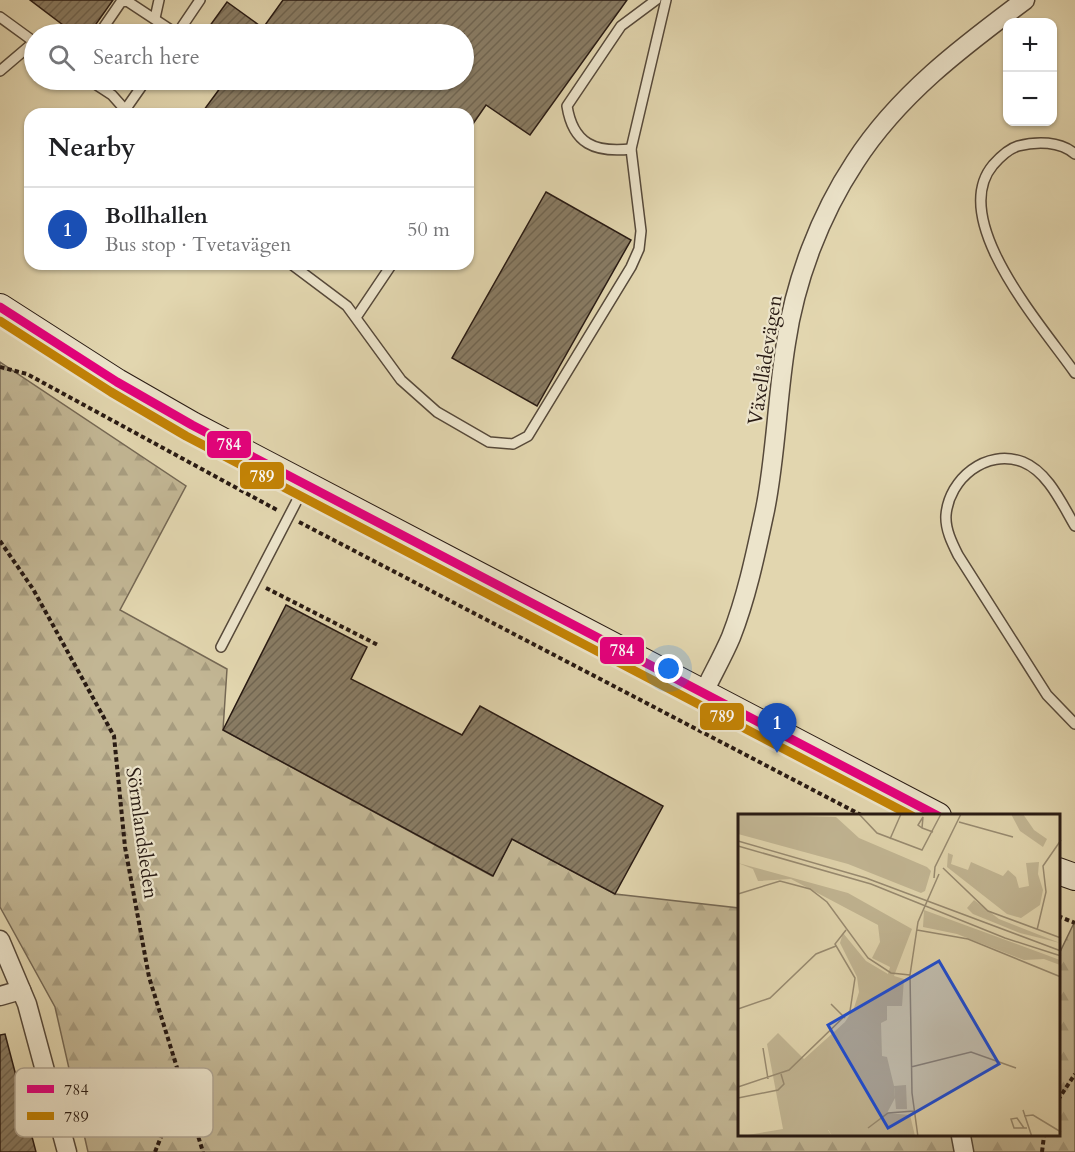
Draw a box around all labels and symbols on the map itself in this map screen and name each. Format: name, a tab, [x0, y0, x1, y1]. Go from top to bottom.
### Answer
street label: Växellådevägen	[741, 292, 789, 427]
line badge: 784	[206, 430, 252, 459]
text: 784	[217, 434, 241, 456]
line badge: 789	[239, 461, 285, 490]
text: 789	[250, 466, 274, 488]
line badge: 784	[599, 636, 645, 665]
text: 784	[610, 640, 634, 662]
your location	[654, 654, 683, 683]
line badge: 789	[699, 702, 745, 731]
pin: 1	[758, 704, 796, 753]
text: 789	[710, 706, 734, 728]
street label: Sörmlandsleden	[119, 765, 165, 901]
inset map	[738, 814, 1060, 1137]
legend	[15, 1068, 213, 1137]
text: 784	[64, 1079, 89, 1101]
text: 789	[64, 1106, 89, 1128]

